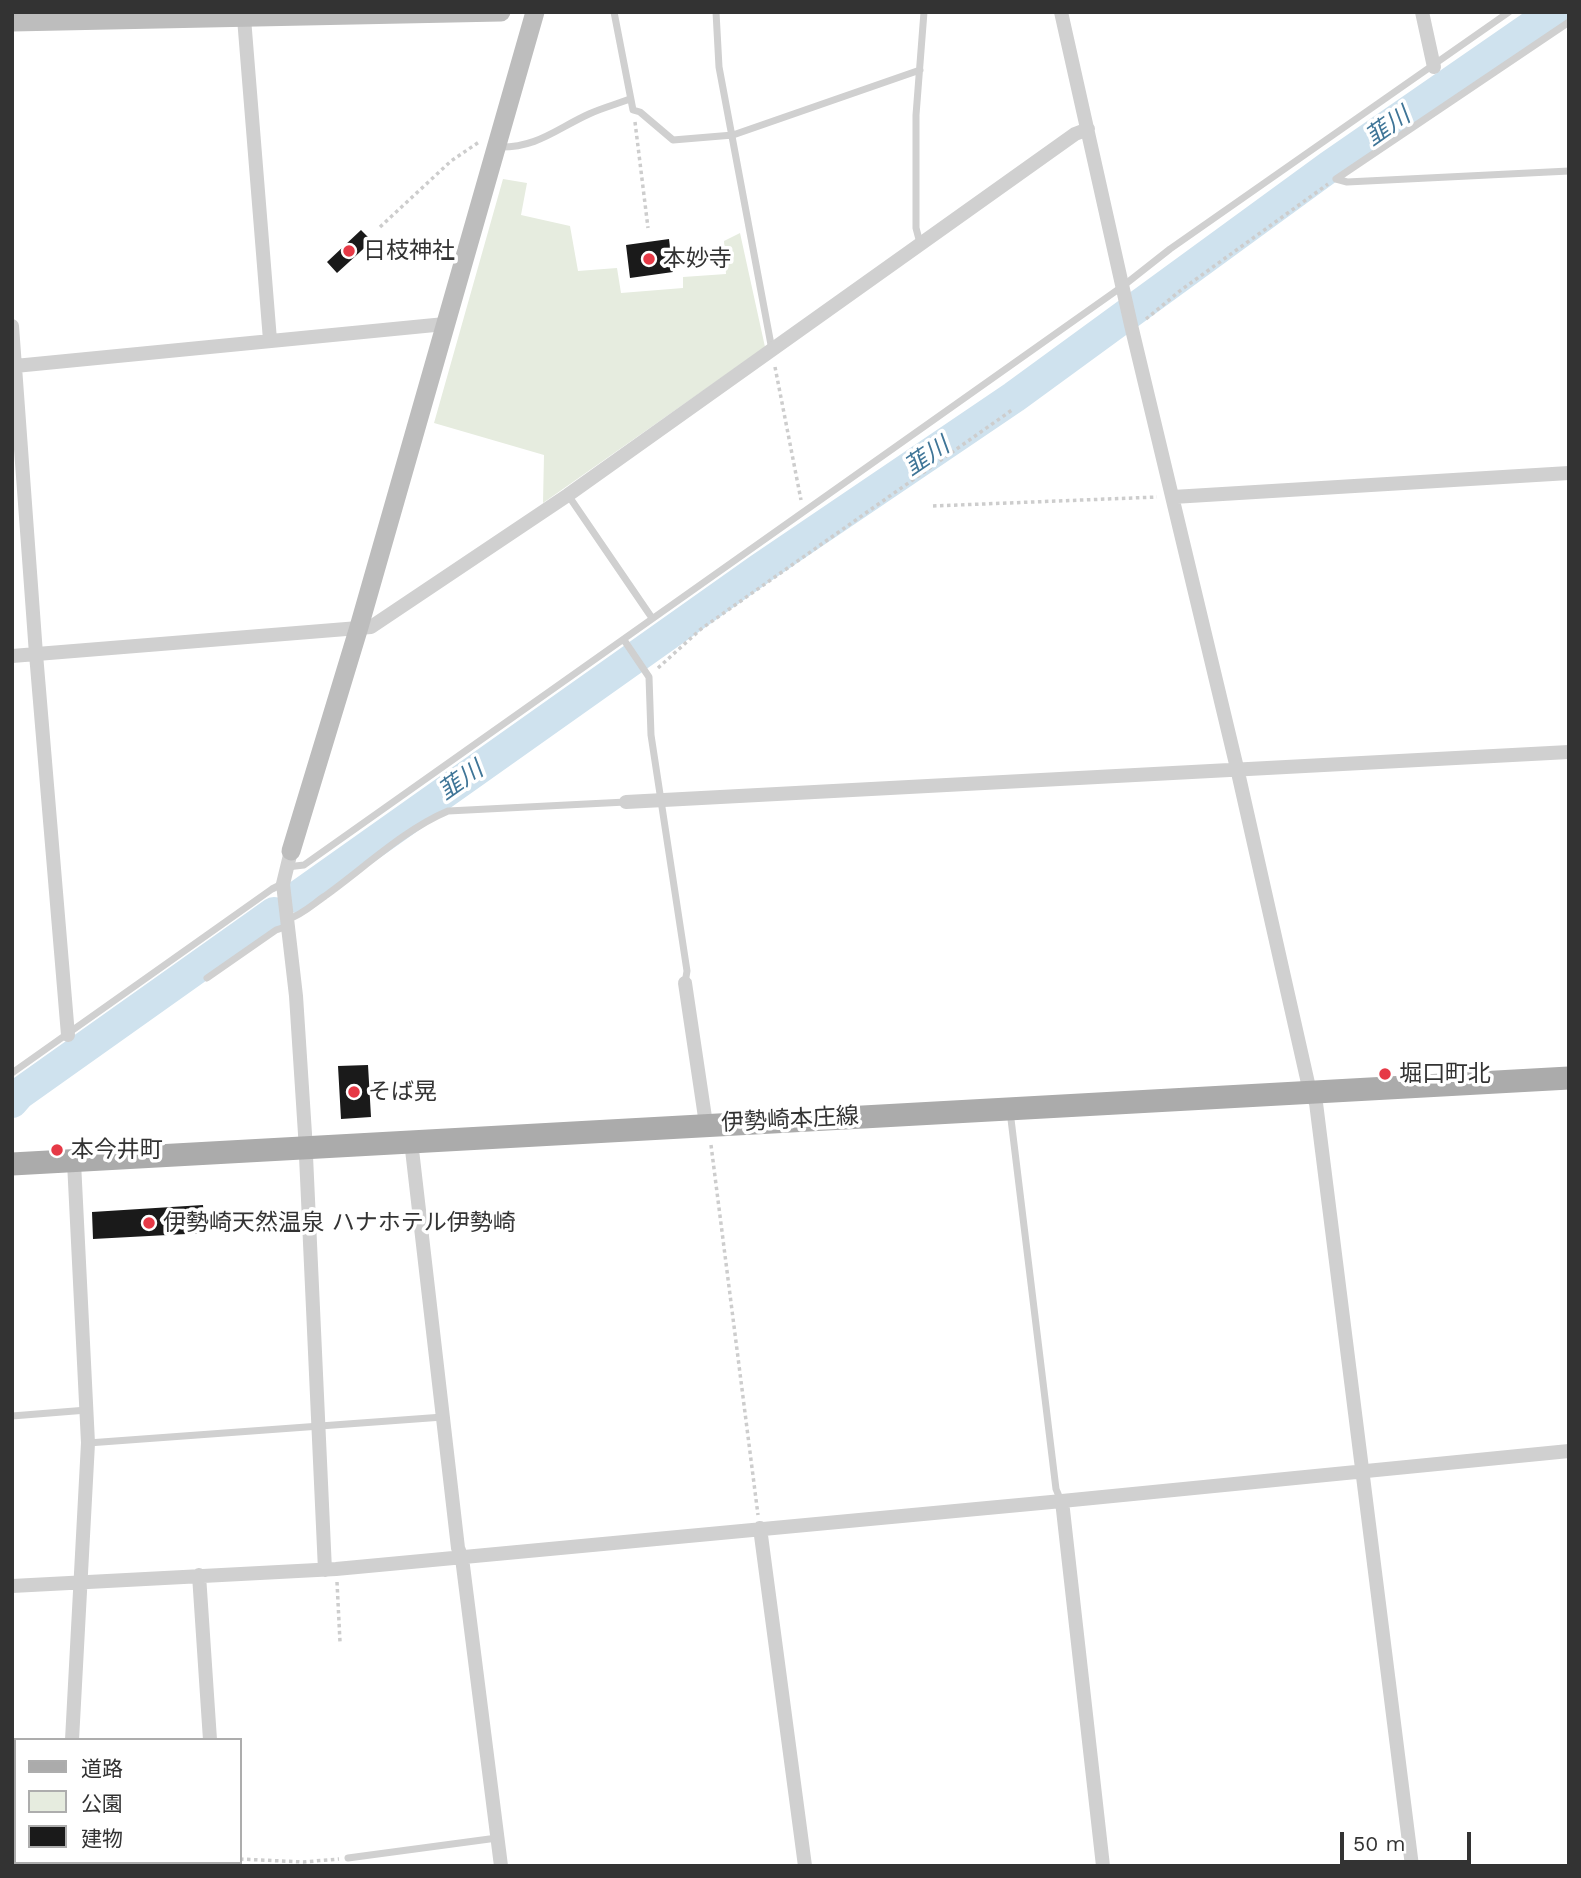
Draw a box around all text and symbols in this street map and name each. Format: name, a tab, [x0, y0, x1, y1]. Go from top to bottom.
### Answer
water label: 韮川	[1360, 101, 1416, 153]
place label: 日枝神社	[363, 237, 455, 265]
marker: 日枝神社	[341, 243, 357, 259]
place label: 本妙寺	[663, 245, 732, 273]
marker: 本妙寺	[641, 251, 657, 267]
water label: 韮川	[899, 432, 955, 482]
water label: 韮川	[433, 755, 489, 807]
place label: 堀口町北	[1399, 1060, 1491, 1088]
marker: 堀口町北	[1377, 1066, 1393, 1082]
place label: そば晃	[368, 1078, 437, 1106]
marker: そば晃	[346, 1084, 362, 1100]
street label: 伊勢崎本庄線	[720, 1103, 860, 1137]
place label: 本今井町	[71, 1136, 163, 1164]
marker: 本今井町	[49, 1142, 65, 1158]
place label: 伊勢崎天然温泉 ハナホテル伊勢崎	[163, 1209, 516, 1237]
marker: 伊勢崎天然温泉 ハナホテル伊勢崎	[141, 1215, 157, 1231]
legend	[14, 1738, 242, 1864]
text: 道路	[81, 1756, 123, 1781]
text: 公園	[81, 1791, 123, 1816]
scale bar	[1343, 1818, 1474, 1862]
text: 建物	[81, 1826, 123, 1851]
text: 50 m	[1353, 1831, 1405, 1856]

